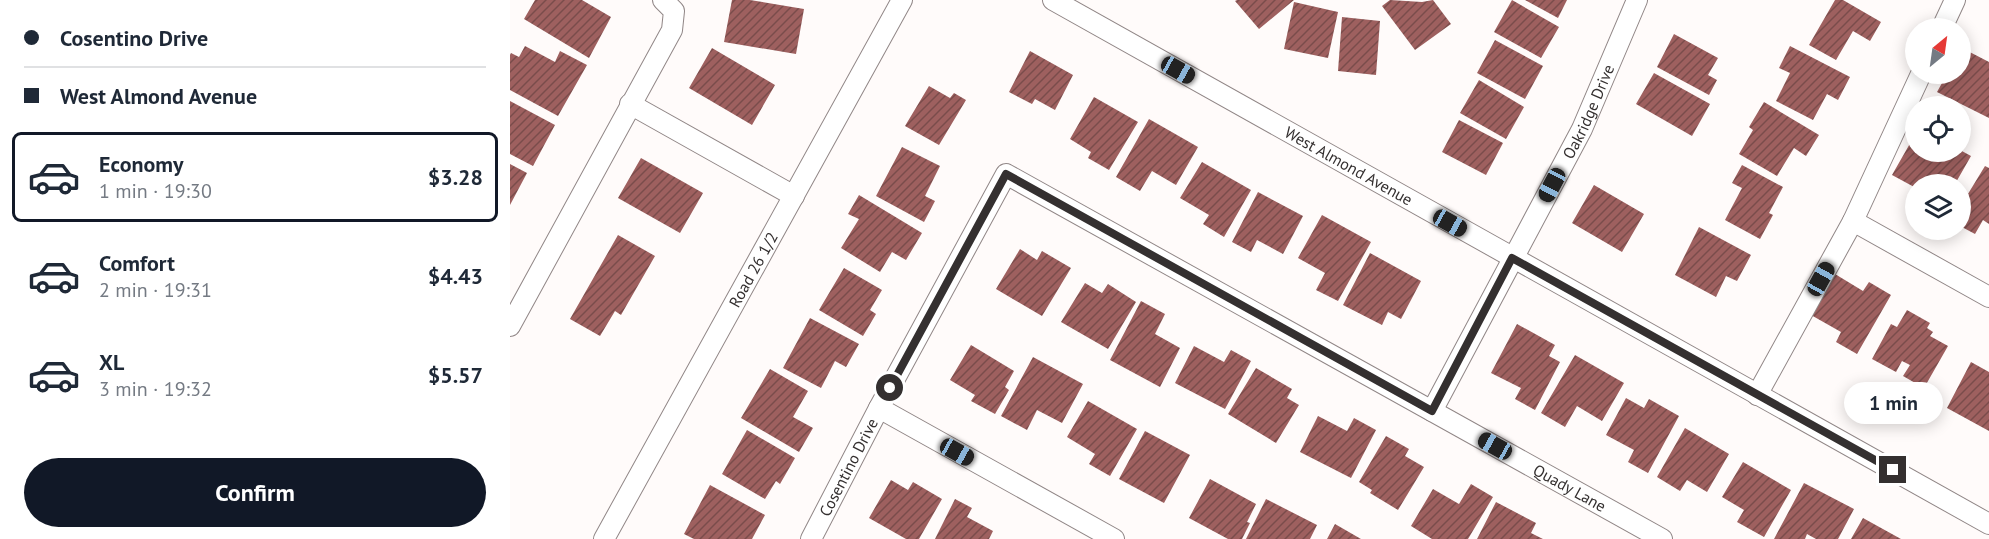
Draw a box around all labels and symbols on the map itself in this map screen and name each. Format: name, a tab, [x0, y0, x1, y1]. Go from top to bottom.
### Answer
north arrow	[1905, 18, 1971, 84]
car	[1158, 53, 1198, 87]
street label: Oakridge Drive	[1558, 61, 1618, 162]
street label: West Almond Avenue	[1281, 122, 1416, 209]
car	[1536, 165, 1568, 205]
car	[1430, 206, 1470, 240]
street label: Road 26 1/2	[724, 228, 782, 311]
car	[1804, 259, 1838, 299]
route start	[876, 374, 903, 401]
callout: 1 min	[1844, 383, 1942, 425]
street label: Cosentino Drive	[815, 415, 882, 520]
car	[1475, 429, 1515, 463]
car	[937, 435, 977, 469]
route end	[1879, 456, 1906, 483]
street label: Quady Lane	[1530, 459, 1610, 516]

